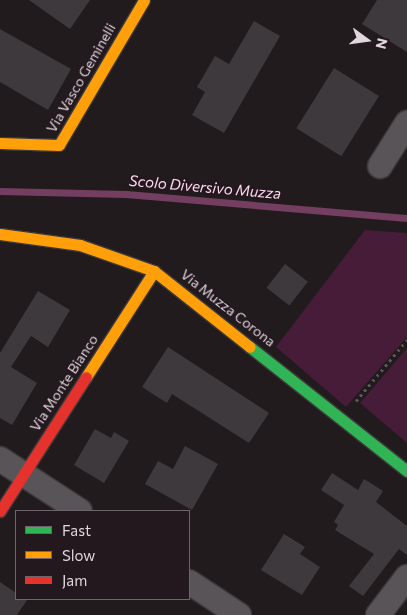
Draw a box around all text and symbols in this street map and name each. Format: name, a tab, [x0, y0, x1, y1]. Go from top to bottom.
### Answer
north arrow	[342, 15, 392, 65]
street label: Via Vasco Geminelli	[43, 20, 119, 136]
text: N	[373, 37, 392, 51]
water label: Scolo Diversivo Muzza	[128, 171, 282, 203]
street label: Via Muzza Corona	[177, 266, 279, 350]
street label: Via Monte Bianco	[26, 331, 102, 435]
legend	[15, 510, 190, 600]
text: Fast	[62, 521, 91, 539]
text: Slow	[62, 546, 95, 564]
text: Jam	[62, 571, 87, 589]

